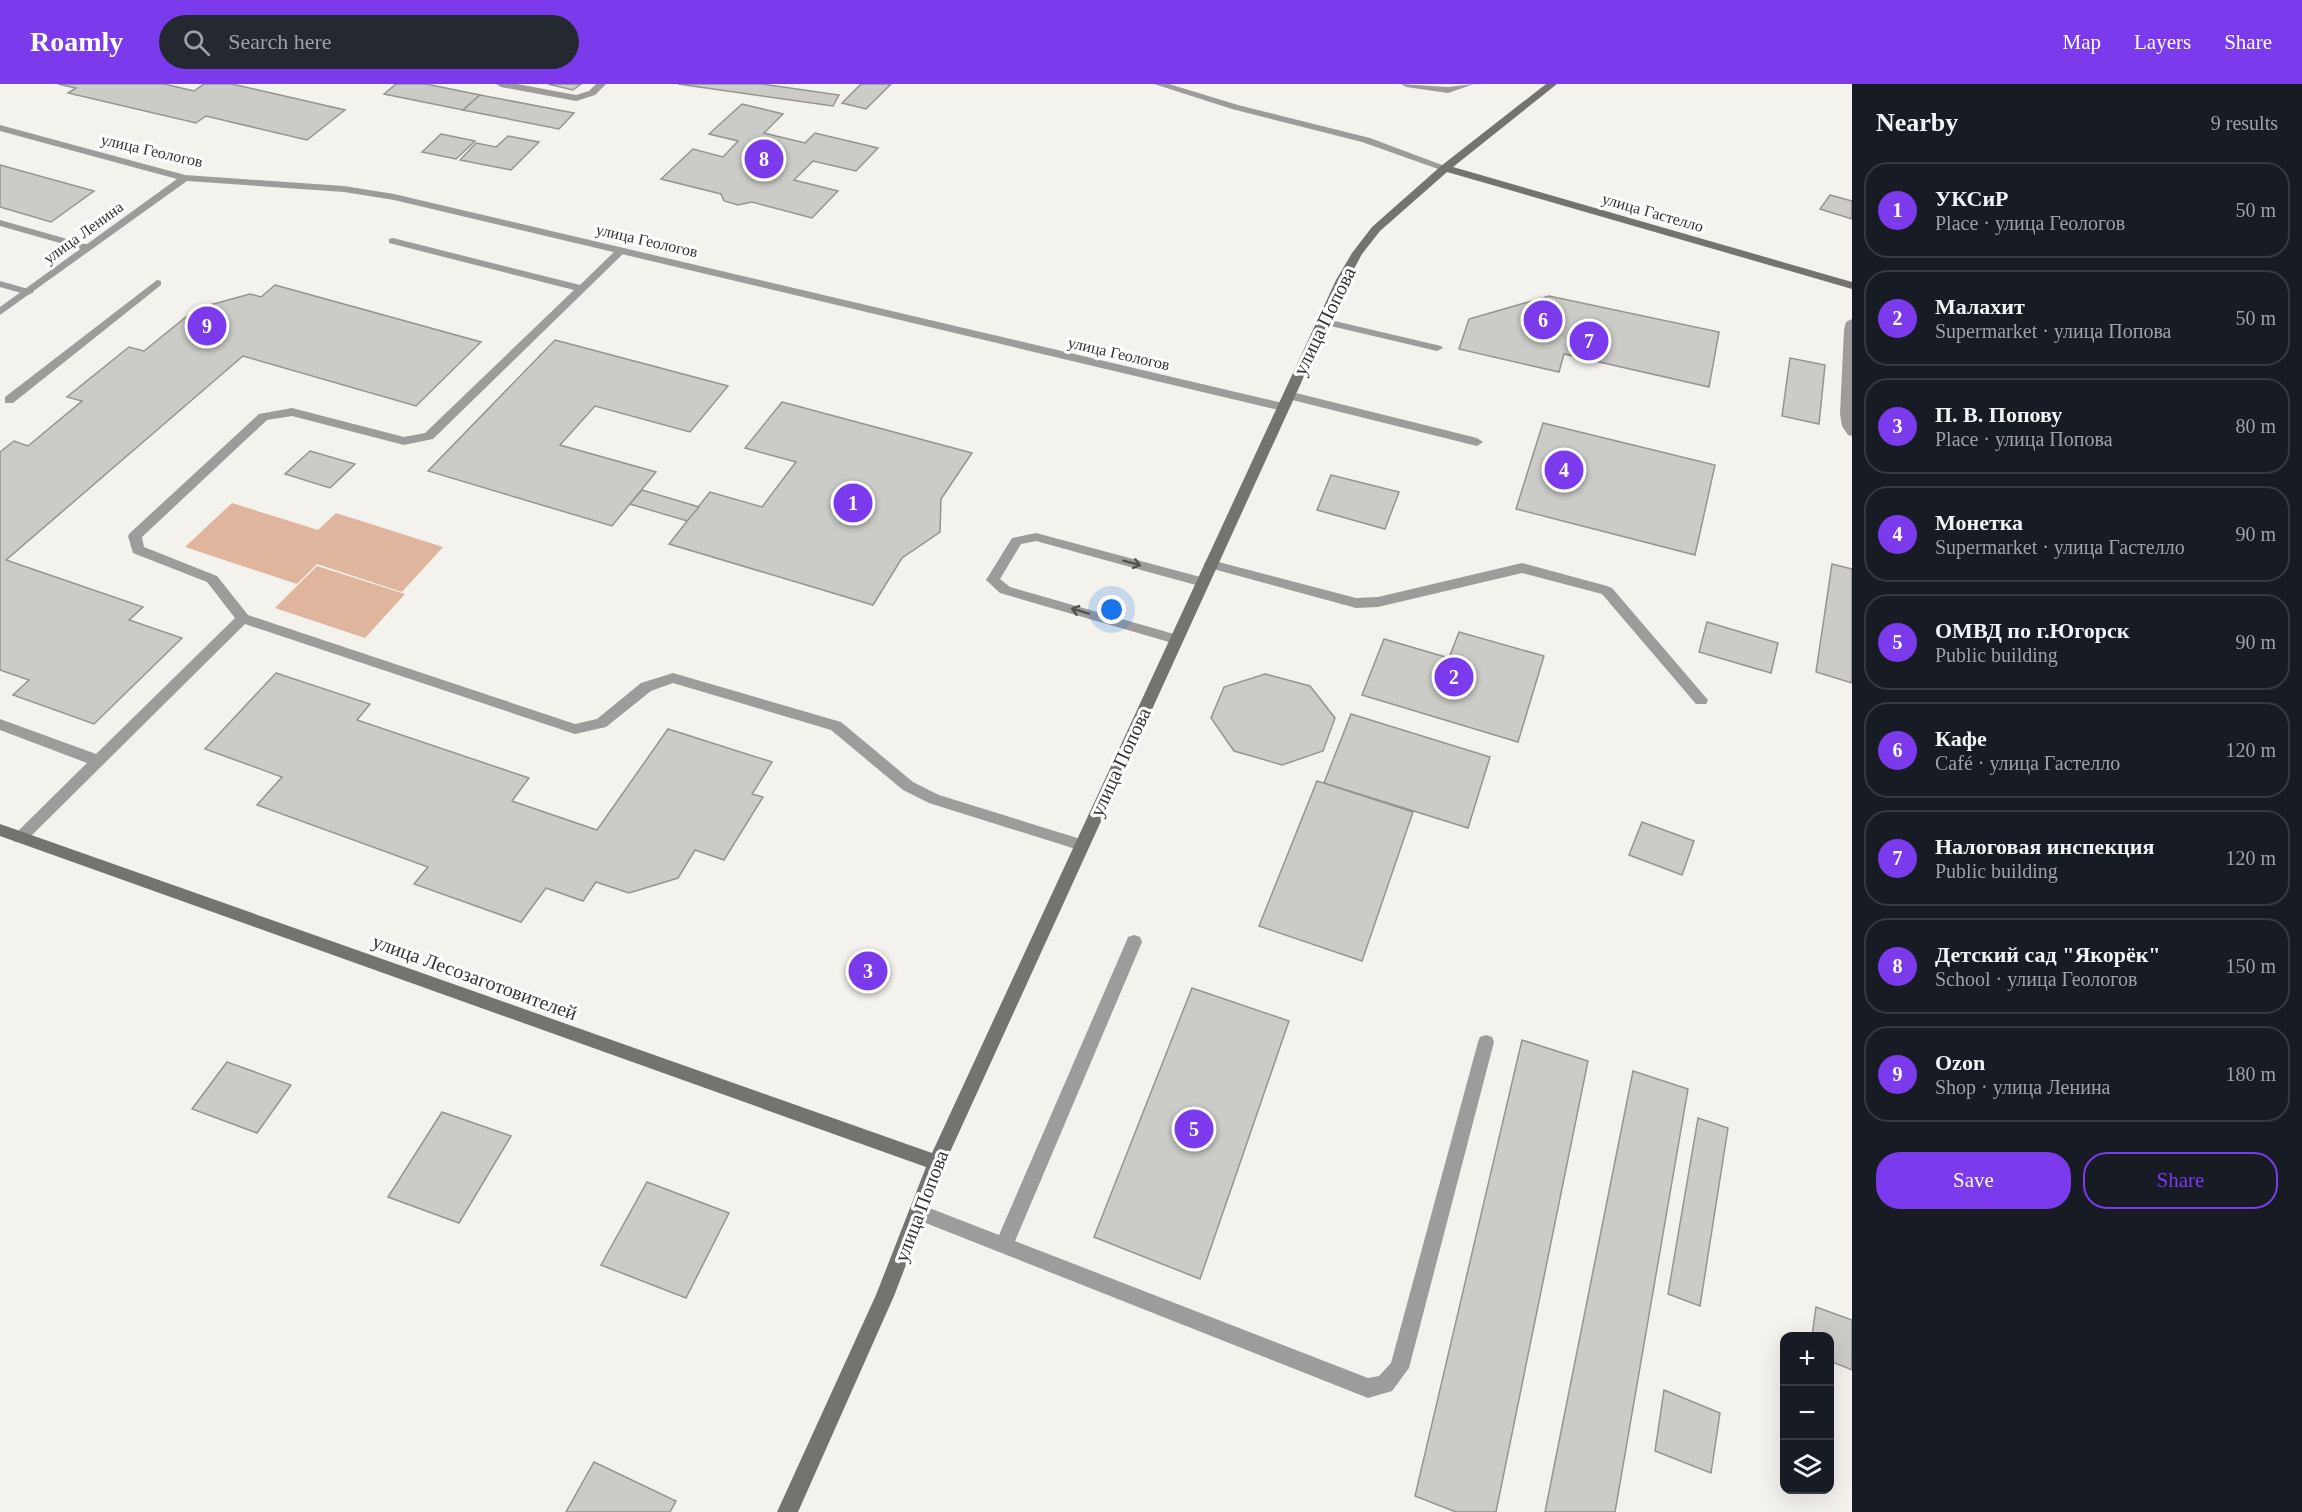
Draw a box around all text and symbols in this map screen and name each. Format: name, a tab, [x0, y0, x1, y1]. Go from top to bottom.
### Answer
search box	[159, 15, 579, 69]
text: Roamly	[30, 26, 123, 57]
icon: search	[180, 26, 213, 59]
text: Search here	[228, 29, 332, 54]
text: Map	[2063, 30, 2101, 54]
text: Layers	[2134, 30, 2191, 54]
text: Share	[2224, 30, 2272, 54]
text: Nearby	[1876, 108, 1958, 137]
text: 9 results	[2211, 112, 2278, 134]
street label: улица Геологов	[99, 130, 205, 172]
pin: 8	[744, 136, 783, 182]
text: УКСиР	[1935, 186, 2009, 211]
street label: улица Гастелло	[1600, 190, 1705, 236]
street label: улица Ленина	[40, 198, 127, 268]
text: 1	[1893, 199, 1903, 221]
text: 50 m	[2235, 199, 2276, 221]
text: Place · улица Геологов	[1935, 212, 2125, 234]
street label: улица Геологов	[594, 220, 700, 262]
street label: улица Попова	[1288, 263, 1361, 379]
text: Малахит	[1935, 294, 2025, 319]
pin: 6	[1524, 298, 1562, 342]
pin: 9	[188, 304, 226, 348]
text: 2	[1893, 307, 1903, 329]
text: 50 m	[2235, 307, 2276, 329]
pin: 7	[1570, 318, 1608, 364]
text: Supermarket · улица Попова	[1935, 320, 2171, 342]
street label: улица Геологов	[1066, 333, 1172, 375]
text: П. В. Попову	[1935, 402, 2062, 427]
text: 3	[1893, 415, 1903, 437]
text: 80 m	[2235, 415, 2276, 437]
text: Place · улица Попова	[1935, 428, 2113, 450]
pin: 4	[1544, 448, 1584, 492]
pin: 1	[834, 480, 872, 526]
text: Монетка	[1935, 510, 2023, 535]
text: 4	[1893, 523, 1903, 545]
text: 90 m	[2235, 523, 2276, 545]
text: Supermarket · улица Гастелло	[1935, 536, 2185, 558]
one-way arrow	[1122, 558, 1141, 569]
your location	[1097, 595, 1126, 624]
one-way arrow	[1071, 605, 1090, 616]
text: ОМВД по г.Югорск	[1935, 618, 2129, 643]
text: 5	[1893, 631, 1903, 653]
text: 90 m	[2235, 631, 2276, 653]
text: Public building	[1935, 644, 2058, 666]
pin: 2	[1434, 654, 1474, 700]
street label: улица Попова	[1085, 704, 1156, 820]
text: Кафе	[1935, 726, 1987, 751]
text: 6	[1893, 739, 1903, 761]
text: 120 m	[2225, 739, 2276, 761]
text: Café · улица Гастелло	[1935, 752, 2120, 774]
text: Налоговая инспекция	[1935, 834, 2154, 859]
text: 7	[1893, 847, 1903, 869]
text: 120 m	[2225, 847, 2276, 869]
text: Public building	[1935, 860, 2058, 882]
street label: улица Лесозаготовителей	[369, 930, 581, 1025]
text: Детский сад "Якорёк"	[1935, 942, 2161, 967]
pin: 3	[848, 948, 888, 994]
text: 8	[1893, 955, 1903, 977]
text: 150 m	[2225, 955, 2276, 977]
text: School · улица Геологов	[1935, 968, 2137, 990]
text: Ozon	[1935, 1050, 1985, 1075]
text: 9	[1893, 1063, 1903, 1085]
text: 180 m	[2225, 1063, 2276, 1085]
text: Shop · улица Ленина	[1935, 1076, 2110, 1098]
pin: 5	[1174, 1106, 1214, 1152]
street label: улица Попова	[890, 1147, 953, 1265]
button: Save	[1876, 1152, 2071, 1209]
button: Share	[2083, 1152, 2278, 1209]
map controls	[1780, 1332, 1834, 1494]
button: +	[1780, 1332, 1834, 1386]
button: −	[1780, 1386, 1834, 1440]
button: layers	[1780, 1440, 1834, 1494]

